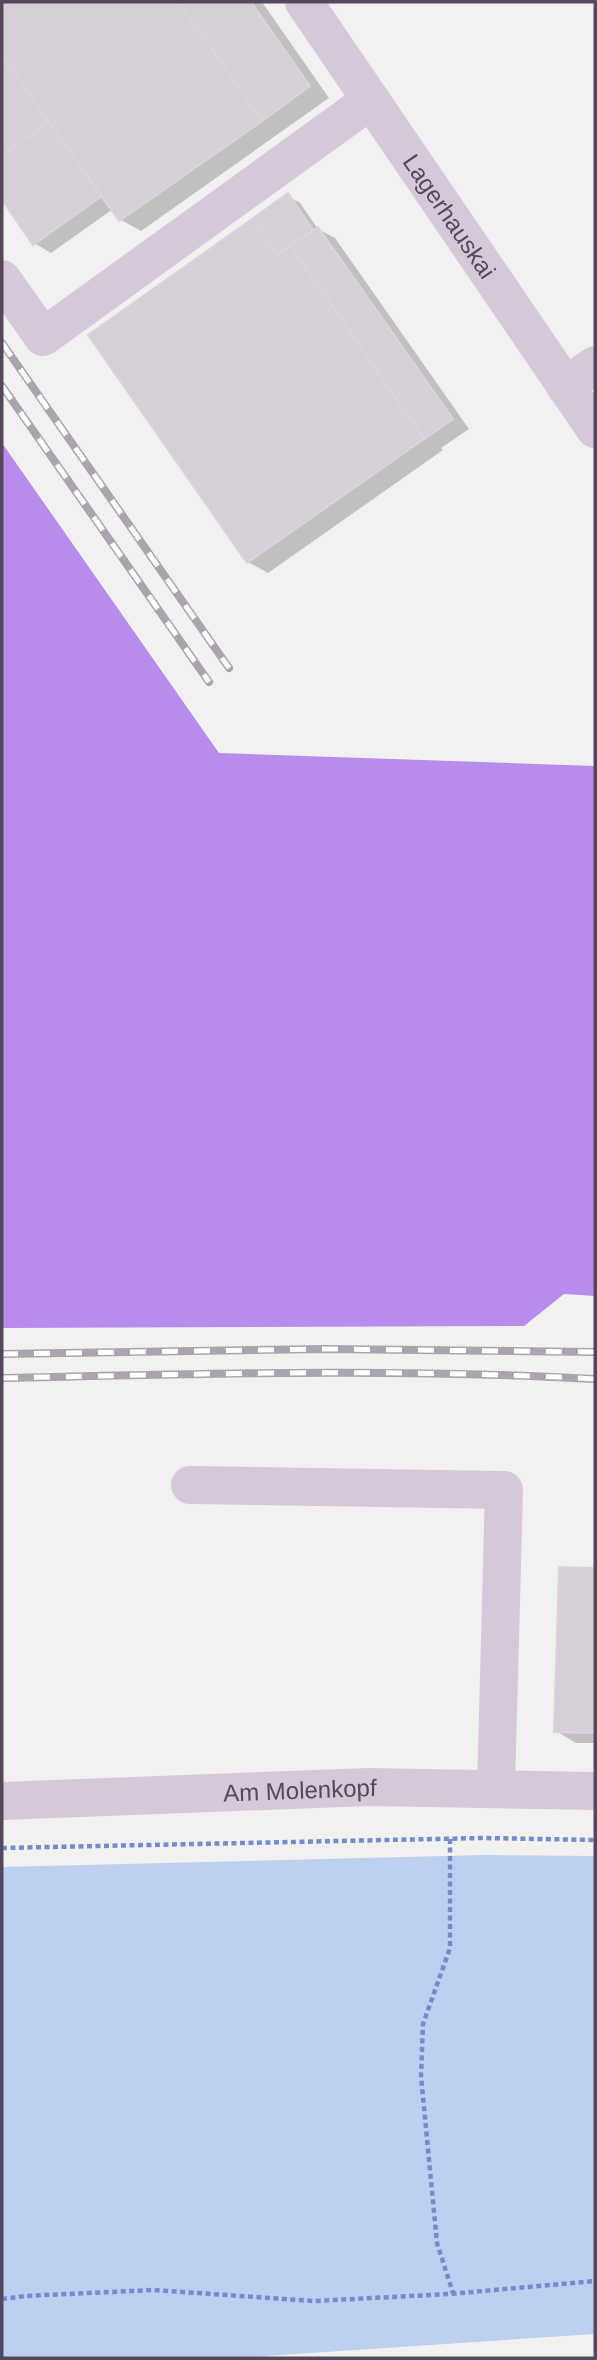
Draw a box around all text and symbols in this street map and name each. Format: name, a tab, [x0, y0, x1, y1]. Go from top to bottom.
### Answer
street label: Lagerhauskai	[398, 149, 502, 283]
street label: Am Molenkopf	[223, 1773, 377, 1806]

